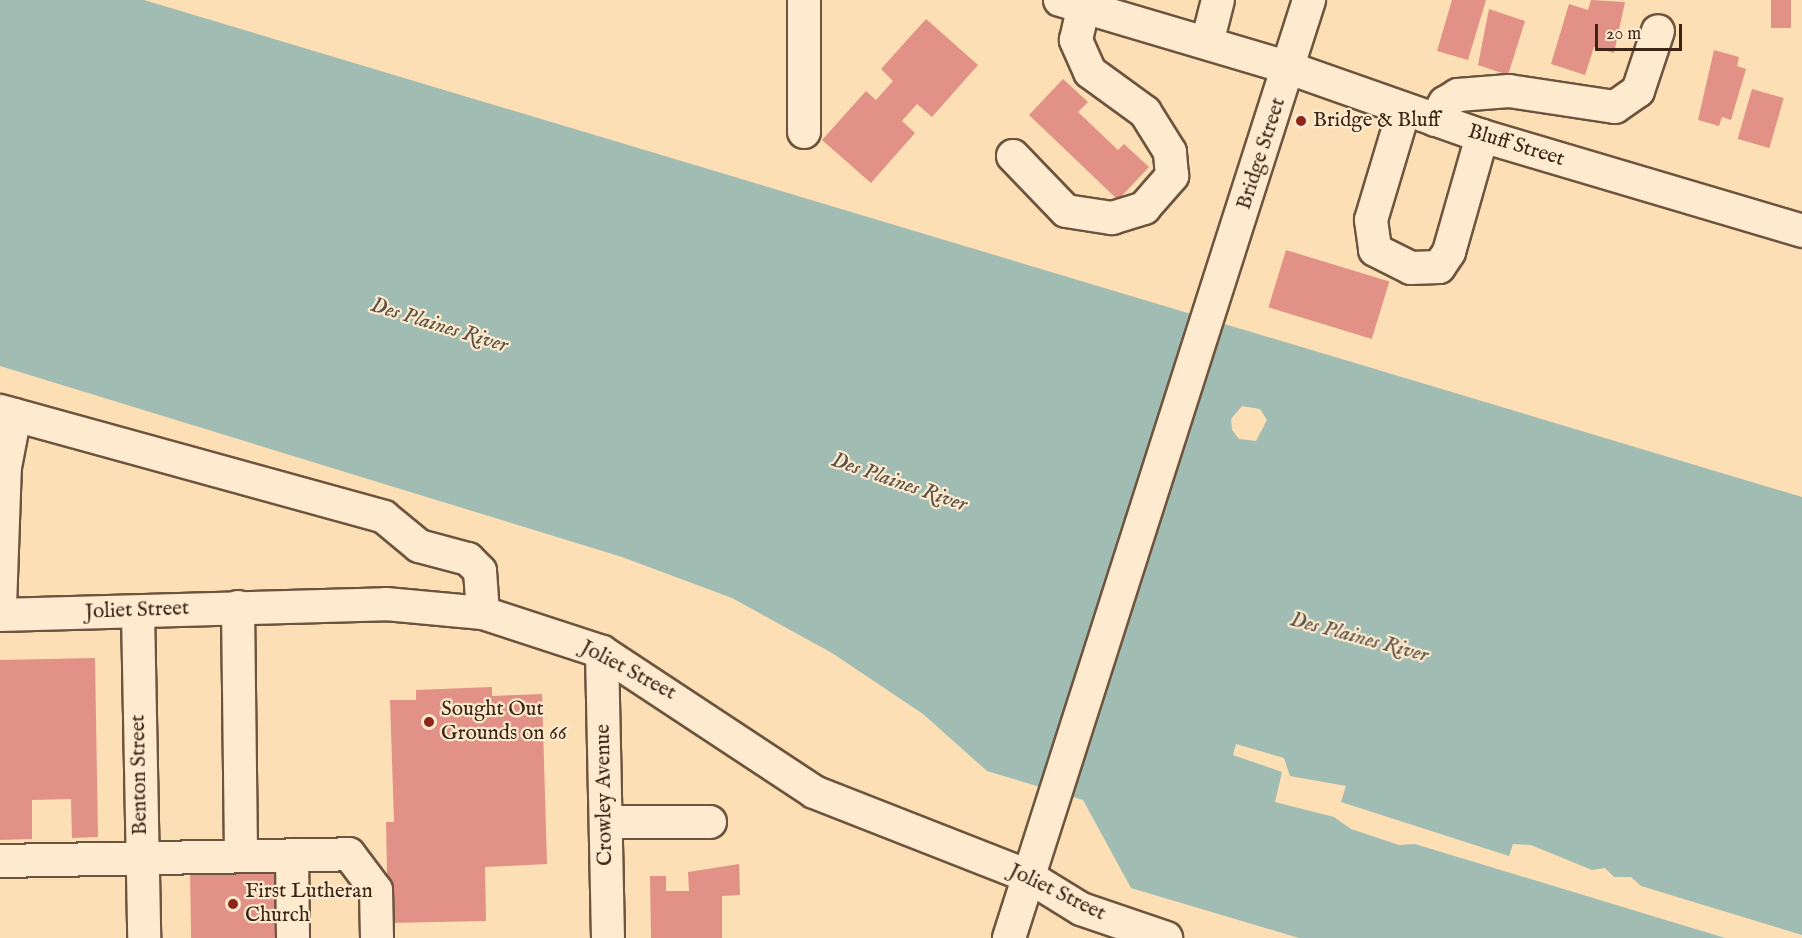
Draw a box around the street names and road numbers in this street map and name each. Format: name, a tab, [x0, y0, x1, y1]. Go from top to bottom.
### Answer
street label: Bridge Street	[1232, 95, 1292, 213]
street label: Bluff Street	[1465, 119, 1567, 173]
street label: Joliet Street	[85, 597, 189, 625]
street label: Joliet Street	[576, 635, 680, 707]
street label: Benton Street	[126, 714, 154, 836]
street label: Crowley Avenue	[591, 724, 619, 866]
street label: Joliet Street	[1005, 859, 1109, 927]

